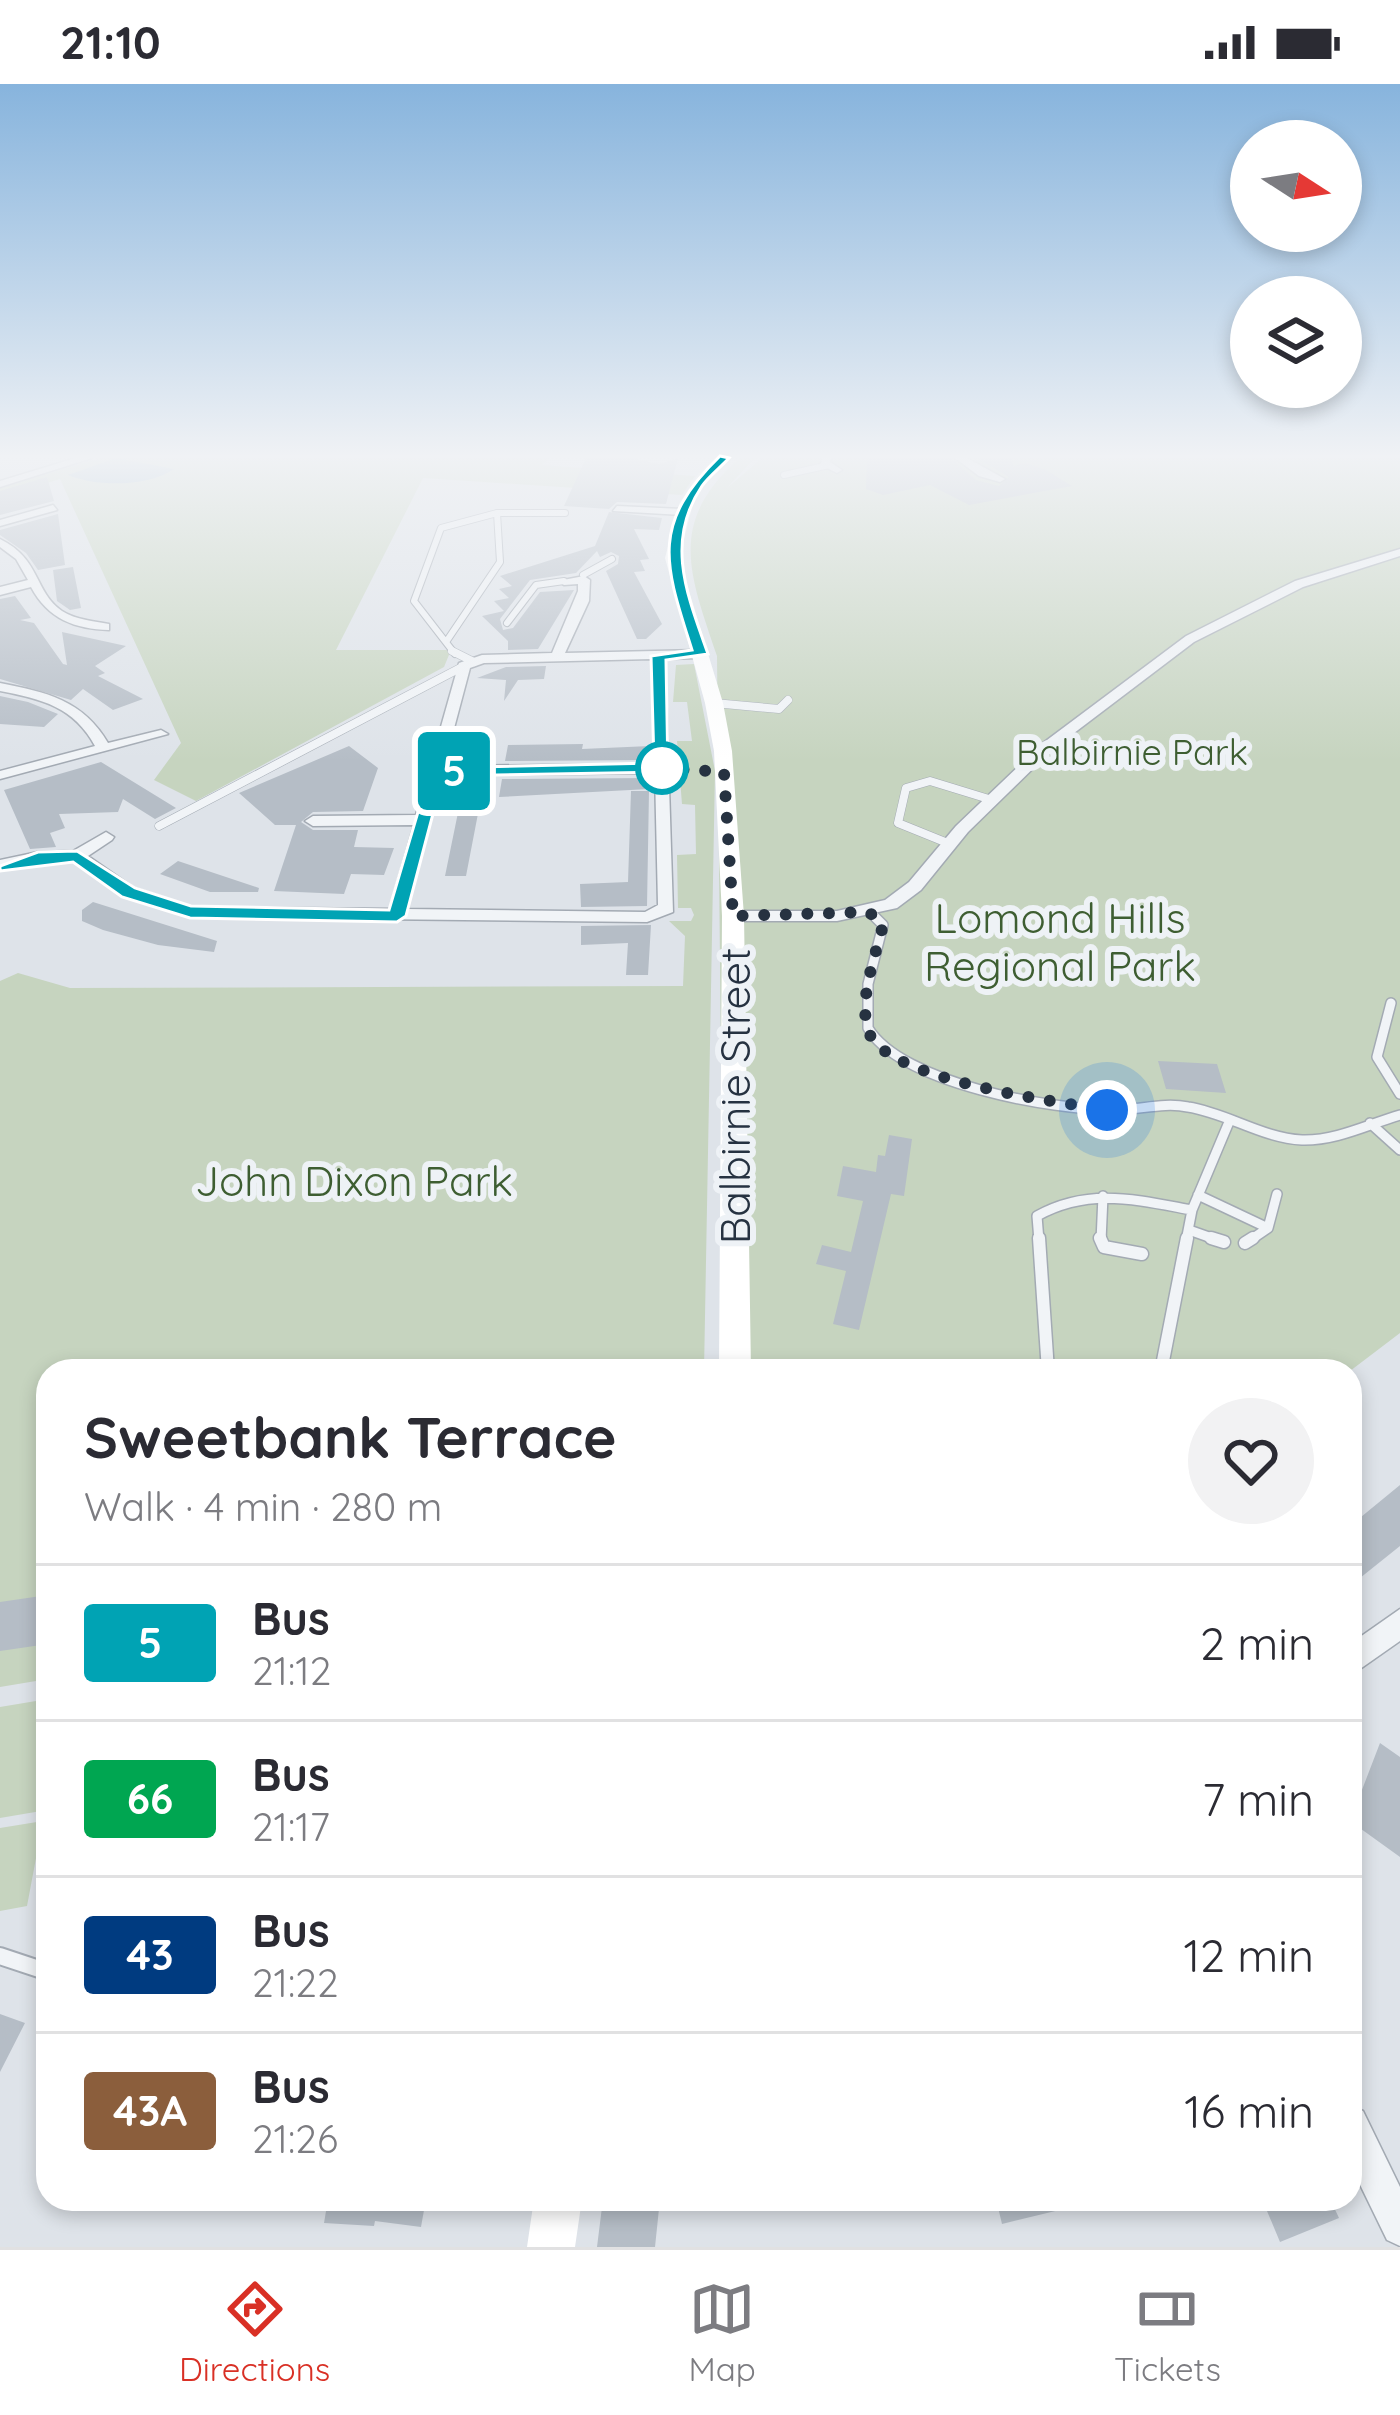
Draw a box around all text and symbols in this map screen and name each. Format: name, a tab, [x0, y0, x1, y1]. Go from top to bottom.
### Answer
text: 21:10	[60, 14, 161, 70]
north arrow	[1230, 120, 1362, 252]
map controls	[1230, 120, 1362, 408]
button: layers	[1230, 276, 1362, 408]
park label: Balbirnie Park	[1016, 729, 1248, 774]
line badge: 5	[415, 732, 493, 810]
unlabelled marker	[637, 743, 687, 793]
text: 5	[442, 744, 466, 797]
park label: Lomond Hills Regional Park	[924, 891, 1196, 992]
street label: Balbirnie Street	[708, 948, 761, 1244]
your location	[1077, 1080, 1137, 1140]
park label: John Dixon Park	[195, 1154, 513, 1207]
button: heart	[1188, 1398, 1314, 1524]
text: Sweetbank Terrace	[84, 1401, 617, 1472]
text: Walk · 4 min · 280 m	[84, 1482, 442, 1531]
text: Bus	[252, 1590, 330, 1646]
text: 2 min	[1200, 1615, 1314, 1671]
text: 5	[138, 1616, 162, 1669]
text: 21:12	[252, 1646, 331, 1695]
text: Bus	[252, 1746, 330, 1802]
text: 7 min	[1202, 1771, 1314, 1827]
text: 66	[127, 1772, 173, 1825]
text: 21:17	[252, 1802, 330, 1851]
text: Bus	[252, 1902, 330, 1958]
text: 12 min	[1183, 1927, 1314, 1983]
text: 43	[126, 1928, 174, 1981]
text: 21:22	[252, 1958, 339, 2007]
text: Bus	[252, 2058, 330, 2114]
text: 16 min	[1184, 2083, 1314, 2139]
text: 43A	[113, 2084, 187, 2137]
text: 21:26	[252, 2114, 338, 2163]
tab: Directions	[179, 2276, 330, 2389]
tab: Map	[688, 2276, 756, 2389]
tab: Tickets	[1114, 2276, 1221, 2389]

